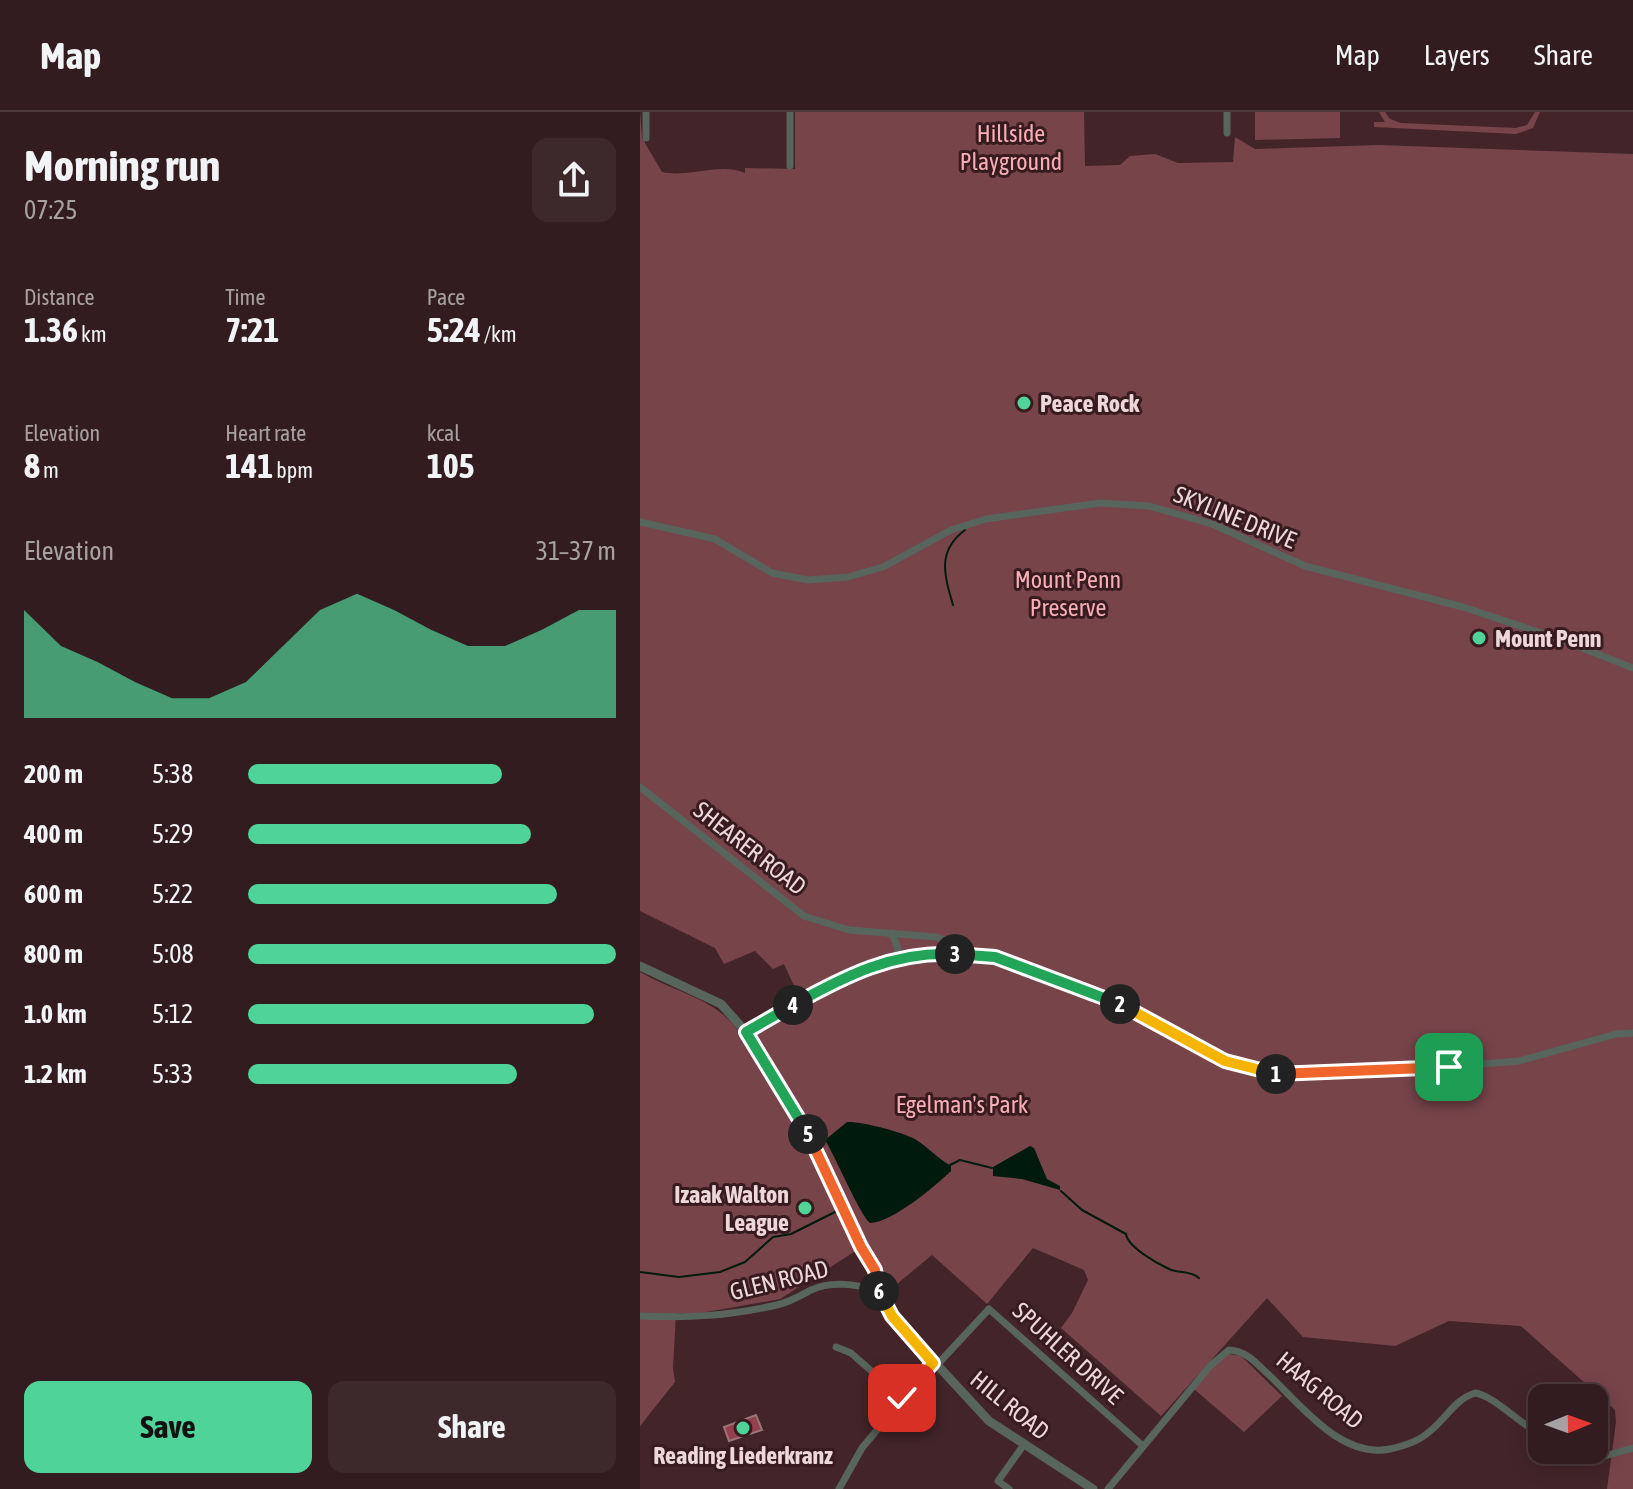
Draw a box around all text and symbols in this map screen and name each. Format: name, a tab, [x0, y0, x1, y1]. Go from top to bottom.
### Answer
text: Map	[40, 34, 101, 77]
text: Map	[1335, 39, 1380, 71]
text: Layers	[1424, 39, 1490, 71]
text: Share	[1534, 39, 1593, 71]
park label: Hillside Playground	[960, 120, 1062, 175]
button: share	[532, 138, 616, 222]
text: Morning run	[24, 140, 220, 190]
text: 07:25	[24, 195, 78, 225]
text: Distance	[24, 284, 95, 310]
text: Time	[225, 284, 265, 310]
text: Pace	[427, 284, 465, 310]
text: 1.36	[24, 310, 78, 349]
text: 7:21	[225, 310, 279, 349]
text: 5:24	[427, 310, 481, 349]
text: km	[78, 321, 107, 347]
text: /km	[481, 321, 517, 347]
place label: Peace Rock	[1040, 390, 1140, 417]
marker: Peace Rock	[1015, 394, 1033, 412]
text: Elevation	[24, 420, 100, 446]
text: Heart rate	[225, 420, 306, 446]
text: kcal	[427, 420, 460, 446]
text: 8	[24, 446, 40, 485]
text: 141	[225, 446, 273, 485]
text: 105	[427, 446, 475, 485]
text: m	[40, 457, 59, 483]
text: bpm	[273, 457, 313, 483]
street label: SKYLINE DRIVE	[1170, 480, 1300, 554]
text: Elevation	[24, 536, 114, 566]
text: 31–37 m	[536, 536, 616, 566]
park label: Mount Penn Preserve	[1015, 566, 1121, 621]
place label: Mount Penn	[1495, 625, 1602, 652]
marker: Mount Penn	[1470, 629, 1488, 647]
text: 200 m	[24, 759, 83, 789]
text: 5:38	[152, 759, 193, 789]
street label: SHEARER ROAD	[689, 796, 811, 900]
text: 400 m	[24, 819, 83, 849]
text: 5:29	[152, 819, 193, 849]
text: 600 m	[24, 879, 83, 909]
text: 5:22	[152, 879, 193, 909]
pin: 3	[935, 934, 975, 974]
text: 800 m	[24, 939, 83, 969]
text: 5:08	[152, 939, 194, 969]
text: 3	[950, 941, 960, 967]
pin: 2	[1100, 984, 1140, 1024]
pin: 4	[773, 985, 813, 1025]
text: 2	[1115, 991, 1125, 1017]
text: 4	[788, 992, 798, 1018]
text: 1.0 km	[24, 999, 87, 1029]
text: 5:12	[152, 999, 193, 1029]
pin	[1415, 1033, 1483, 1101]
icon: arrive	[1427, 1045, 1471, 1089]
pin: 1	[1256, 1054, 1296, 1094]
text: 1.2 km	[24, 1059, 87, 1089]
text: 5:33	[152, 1059, 193, 1089]
text: 1	[1271, 1061, 1281, 1087]
park label: Egelman's Park	[896, 1091, 1029, 1118]
pin: 5	[788, 1114, 828, 1154]
text: 5	[803, 1121, 813, 1147]
place label: Izaak Walton League	[674, 1181, 789, 1236]
marker: Izaak Walton League	[796, 1199, 814, 1217]
street label: GLEN ROAD	[727, 1255, 831, 1305]
pin: 6	[859, 1271, 899, 1311]
text: 6	[874, 1278, 884, 1304]
street label: SPUHLER DRIVE	[1008, 1297, 1128, 1409]
street label: HAAG ROAD	[1271, 1346, 1369, 1434]
pin	[868, 1364, 936, 1432]
street label: HILL ROAD	[965, 1365, 1055, 1445]
icon: check	[880, 1376, 924, 1420]
button: Save	[24, 1381, 312, 1473]
button: Share	[328, 1381, 616, 1473]
north arrow	[1528, 1384, 1608, 1464]
map controls	[1528, 1384, 1608, 1464]
marker: Reading Liederkranz	[734, 1419, 752, 1437]
place label: Reading Liederkranz	[653, 1442, 833, 1469]

